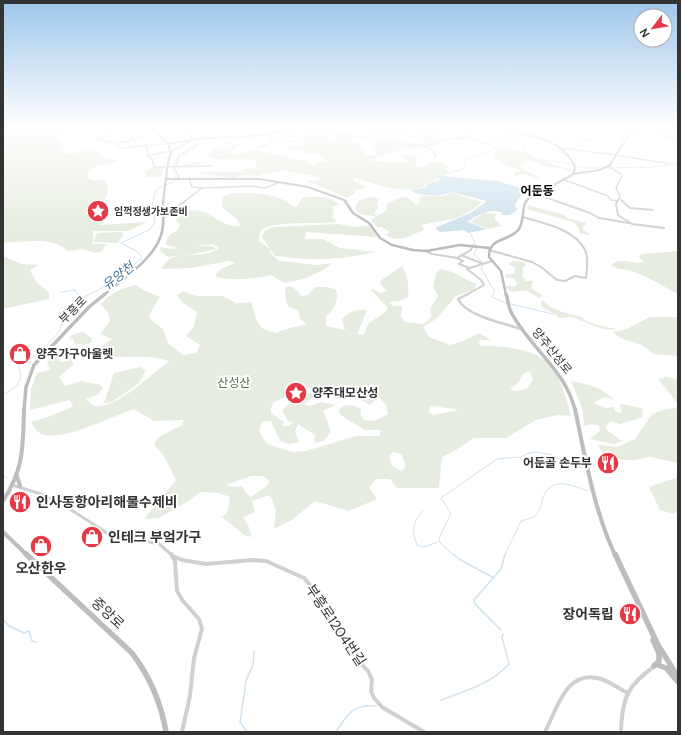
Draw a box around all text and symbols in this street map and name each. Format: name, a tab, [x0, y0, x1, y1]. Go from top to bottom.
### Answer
north arrow	[633, 8, 673, 48]
text: N	[636, 26, 652, 40]
district label: 어둔동	[520, 183, 554, 199]
place icon: 임꺽정생가보존비	[85, 198, 111, 224]
place label: 임꺽정생가보존비	[114, 205, 188, 218]
water label: 유양천	[99, 258, 138, 294]
street label: 부흥로	[56, 293, 90, 327]
street label: 양주산성로	[528, 325, 576, 377]
shop icon: 양주가구아울렛	[7, 341, 33, 367]
place label: 양주가구아울렛	[36, 346, 113, 362]
park label: 산성산	[217, 375, 251, 391]
place icon: 양주대모산성	[283, 380, 309, 406]
place label: 양주대모산성	[312, 385, 378, 401]
restaurant icon: 어둔골 손두부	[595, 450, 621, 476]
place label: 어둔골 손두부	[523, 455, 592, 471]
restaurant icon: 인사동항아리해물수제비	[7, 489, 33, 515]
place label: 인사동항아리해물수제비	[36, 493, 178, 511]
shop icon: 인테크 부엌가구	[79, 524, 105, 550]
place label: 인테크 부엌가구	[108, 528, 202, 546]
shop icon: 오산한우	[28, 533, 54, 559]
place label: 오산한우	[15, 559, 67, 577]
street label: 부흥로1204번길	[302, 581, 370, 669]
street label: 중앙로	[88, 593, 128, 633]
restaurant icon: 장어독립	[617, 601, 643, 627]
place label: 장어독립	[562, 605, 614, 623]

